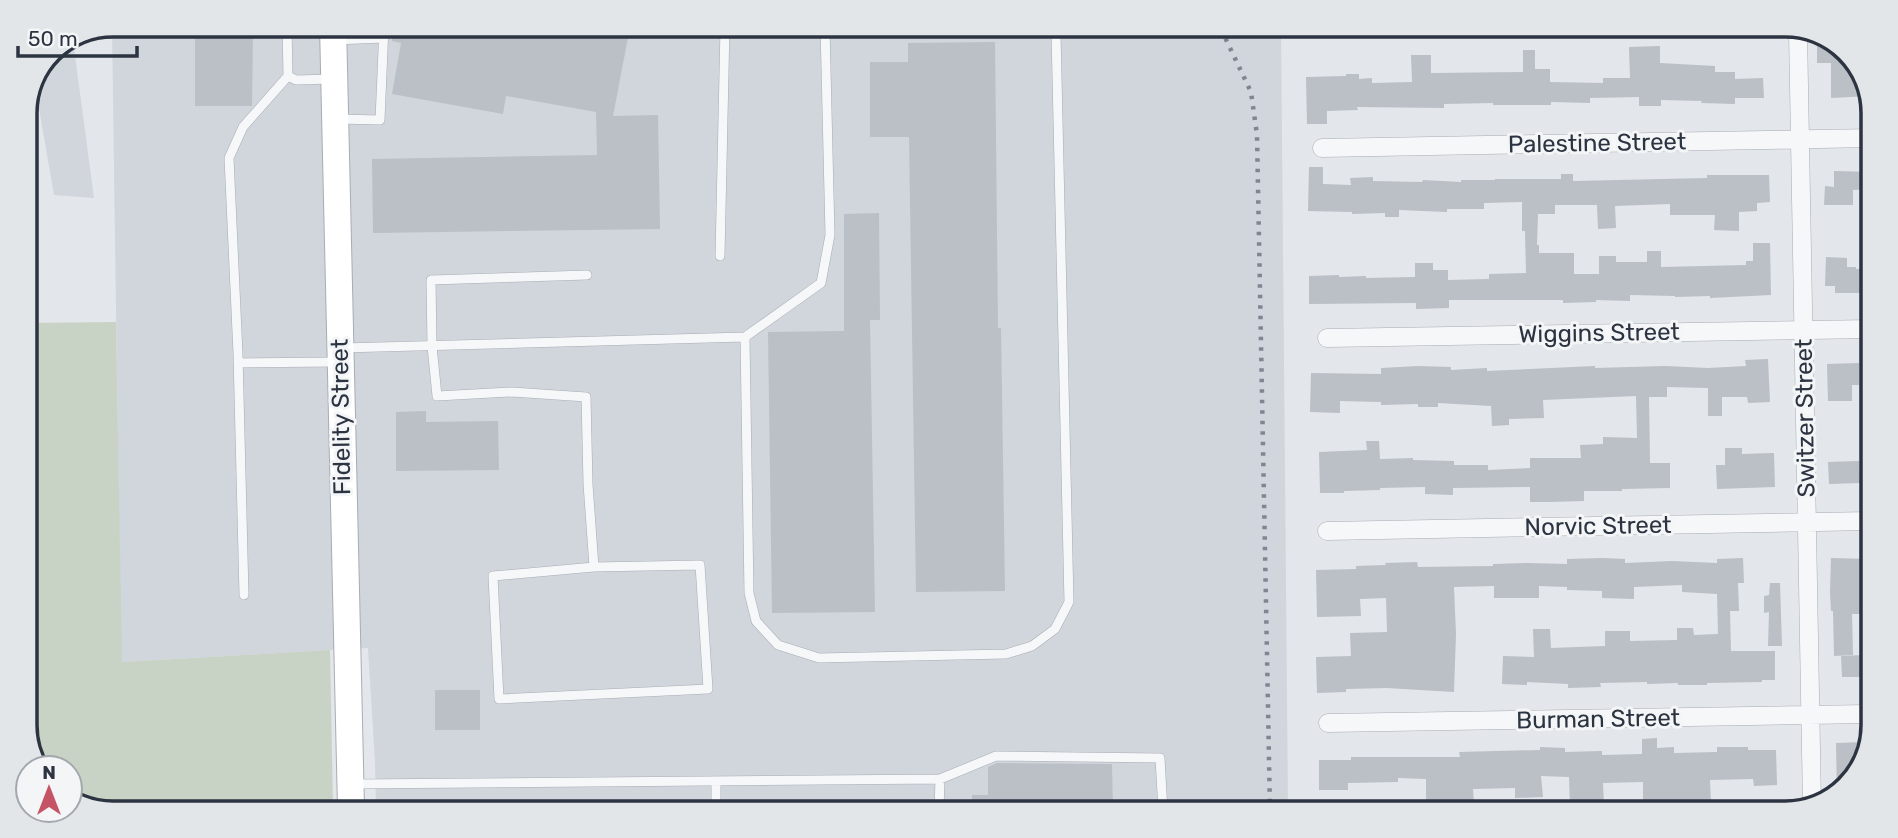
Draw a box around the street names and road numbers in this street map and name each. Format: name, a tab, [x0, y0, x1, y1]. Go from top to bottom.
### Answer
street label: Palestine Street	[1508, 127, 1686, 159]
street label: Wiggins Street	[1518, 318, 1680, 348]
street label: Switzer Street	[1790, 338, 1820, 498]
street label: Fidelity Street	[326, 339, 356, 495]
street label: Norvic Street	[1524, 511, 1672, 541]
street label: Burman Street	[1516, 704, 1680, 734]

